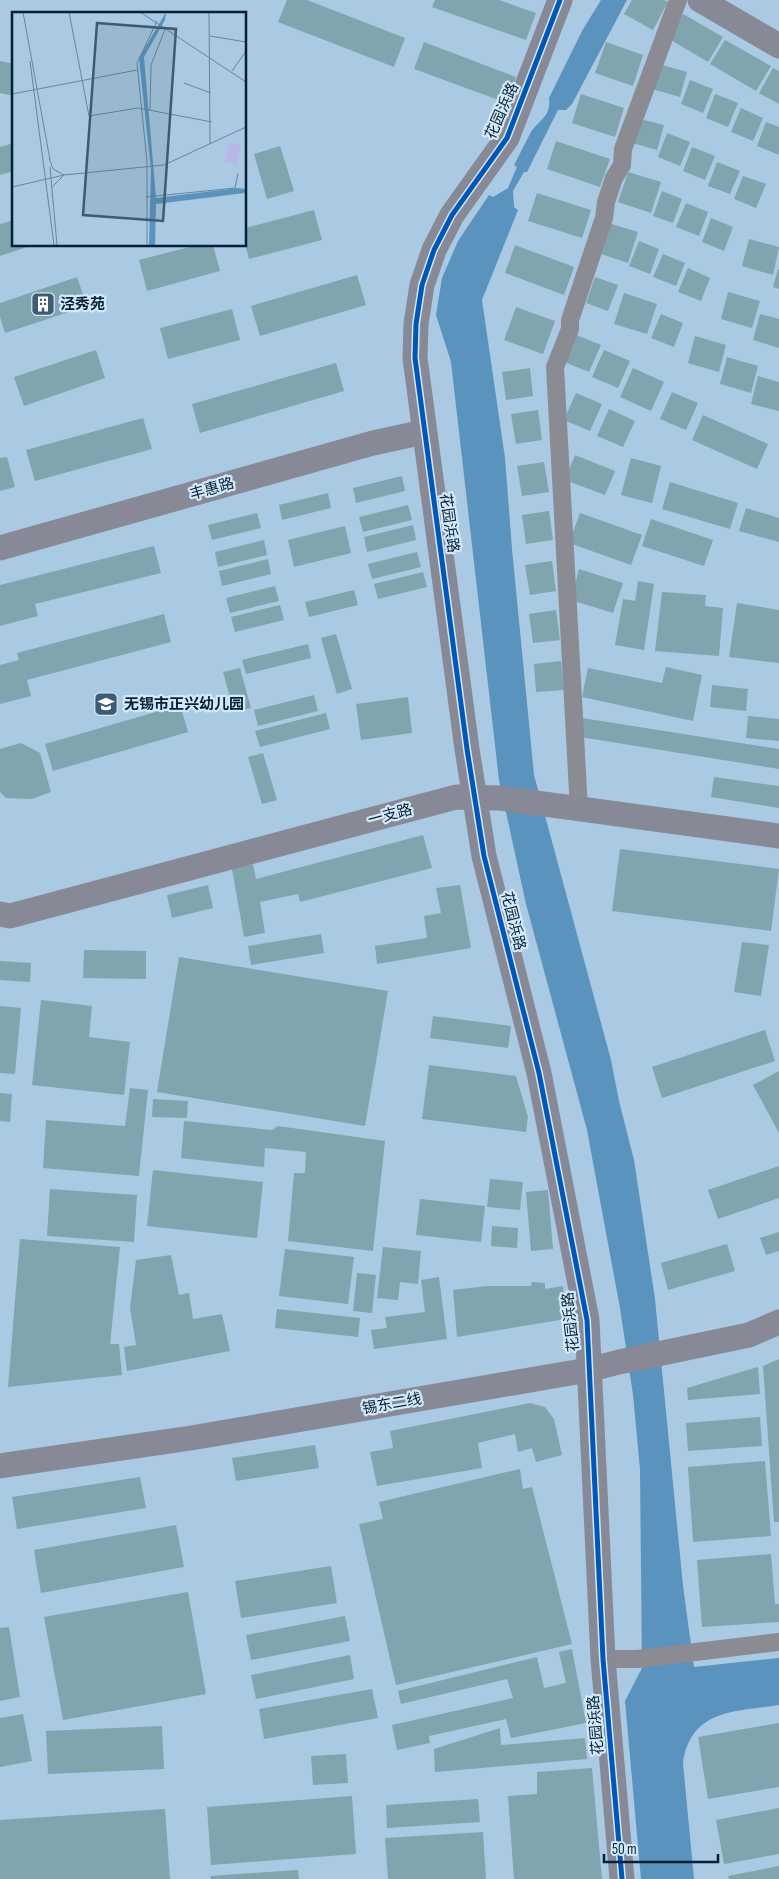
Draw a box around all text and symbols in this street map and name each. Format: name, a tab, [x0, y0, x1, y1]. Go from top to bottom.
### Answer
inset map	[12, 12, 246, 246]
street label: 花园浜路	[481, 80, 523, 142]
building icon: 泾秀苑	[30, 291, 56, 317]
place label: 泾秀苑	[60, 295, 105, 314]
street label: 丰惠路	[188, 474, 236, 504]
street label: 花园浜路	[435, 492, 463, 554]
school or university icon: 无锡市正兴幼儿园	[93, 691, 119, 717]
place label: 无锡市正兴幼儿园	[124, 695, 244, 714]
street label: 一支路	[366, 800, 414, 830]
street label: 花园浜路	[497, 890, 529, 952]
street label: 花园浜路	[558, 1291, 584, 1353]
street label: 锡东二线	[361, 1389, 423, 1419]
street label: 花园浜路	[584, 1694, 608, 1756]
scale bar	[604, 1832, 718, 1864]
text: 50 m	[612, 1840, 637, 1859]

